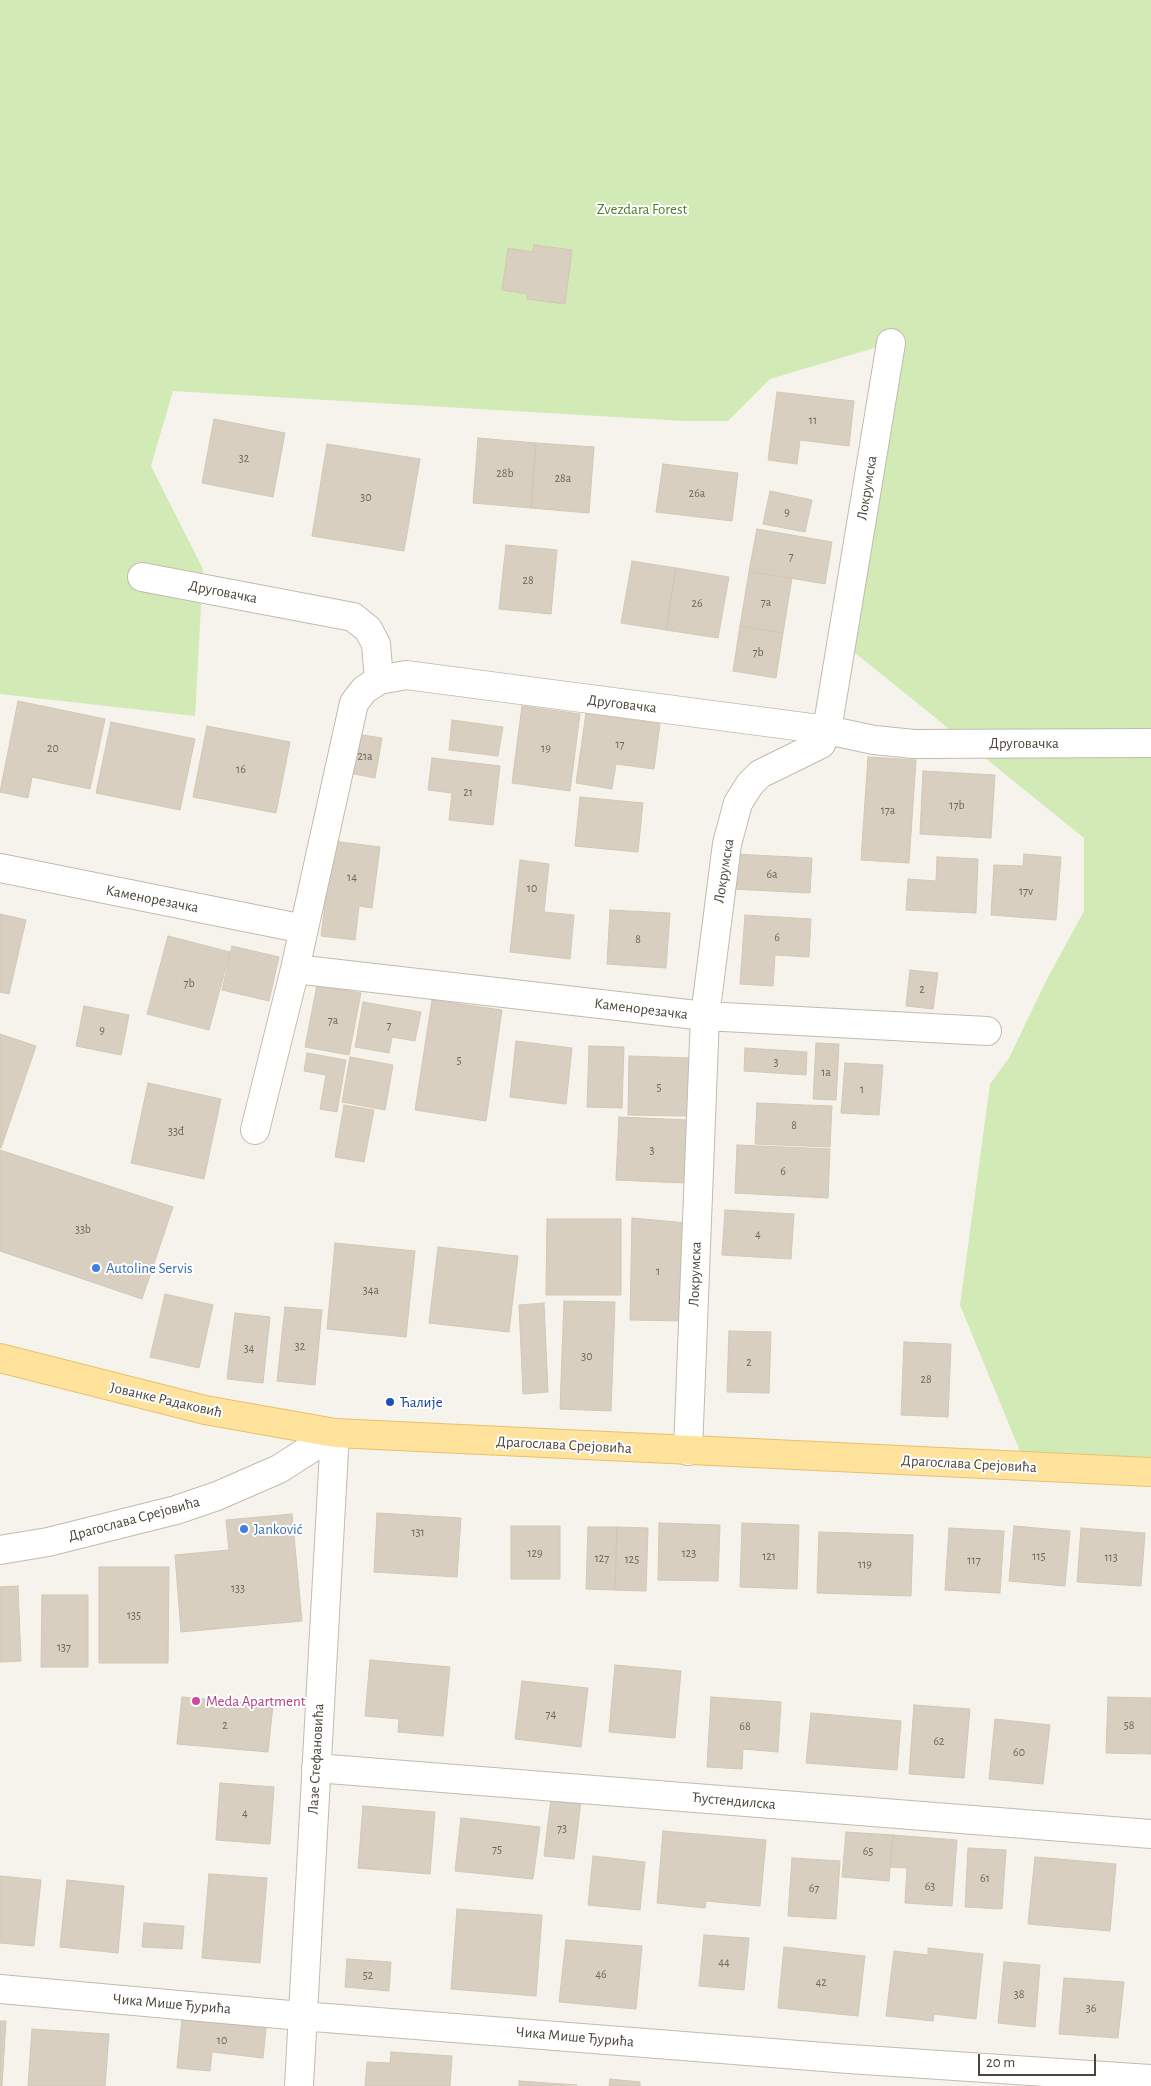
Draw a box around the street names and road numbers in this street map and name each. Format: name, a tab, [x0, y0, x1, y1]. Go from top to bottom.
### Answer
street label: Локрумска	[853, 454, 881, 522]
street label: Друговачка	[187, 577, 259, 607]
street label: Друговачка	[586, 691, 658, 717]
street label: Друговачка	[989, 734, 1059, 752]
street label: Локрумска	[710, 837, 738, 905]
street label: Каменорезачка	[104, 881, 200, 917]
street label: Каменорезачка	[593, 994, 689, 1024]
street label: Локрумска	[685, 1241, 705, 1307]
street label: Јованке Радаковић	[108, 1378, 224, 1422]
street label: Драгослава Срејовића	[496, 1432, 632, 1458]
street label: Драгослава Срејовића	[901, 1451, 1037, 1477]
street label: Драгослава Срејовића	[66, 1493, 202, 1545]
street label: Лазе Стефановића	[304, 1703, 328, 1815]
street label: Ћустендилска	[691, 1788, 777, 1814]
street label: Чика Мише Ђурића	[112, 1990, 232, 2018]
street label: Чика Мише Ђурића	[515, 2023, 635, 2051]

